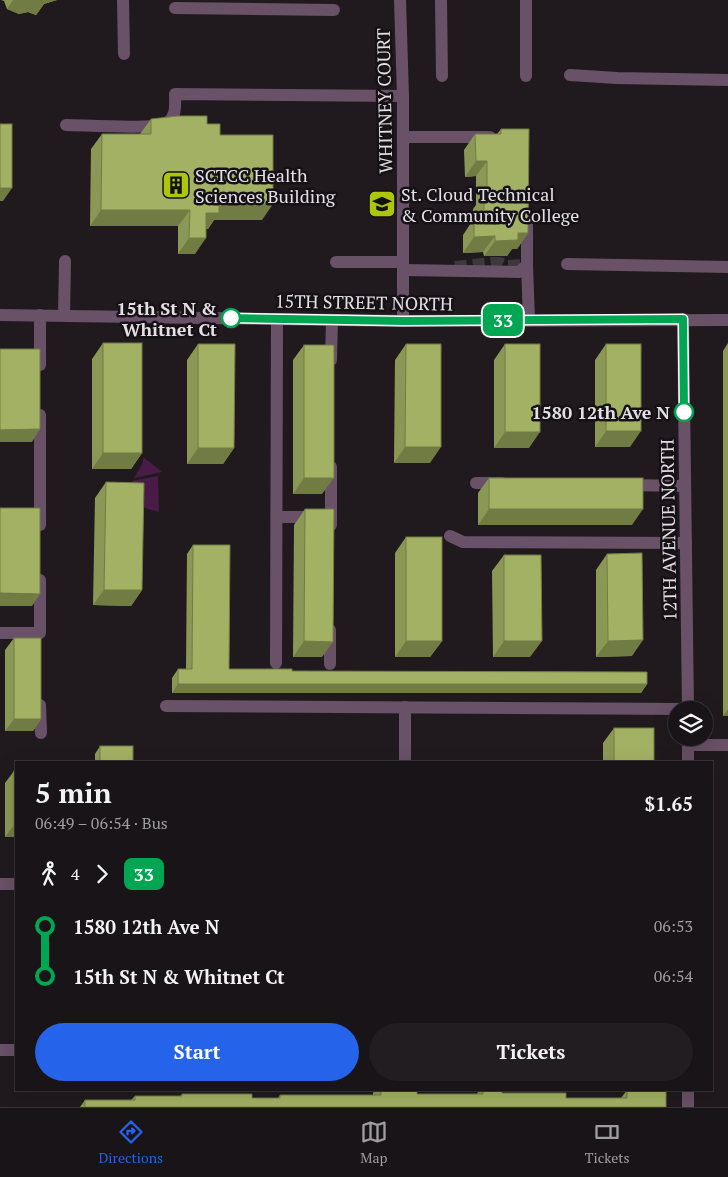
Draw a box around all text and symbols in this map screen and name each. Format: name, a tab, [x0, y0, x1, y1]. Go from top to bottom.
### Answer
street label: WHITNEY COURT	[371, 28, 397, 174]
place label: SCTCC Health Sciences Building	[195, 163, 336, 208]
building icon: SCTCC Health Sciences Building	[161, 170, 191, 200]
place label: St. Cloud Technical & Community College	[401, 182, 579, 227]
school or university icon: St. Cloud Technical & Community College	[367, 189, 397, 219]
street label: 15TH STREET NORTH	[275, 288, 453, 316]
place label: 15th St N & Whitnet Ct	[116, 296, 217, 341]
line badge: 33	[480, 304, 526, 336]
marker: 15th St N & Whitnet Ct	[221, 308, 241, 328]
text: 33	[493, 308, 513, 332]
place label: 1580 12th Ave N	[531, 400, 670, 424]
marker: 1580 12th Ave N	[674, 402, 694, 422]
street label: 12TH AVENUE NORTH	[654, 439, 682, 621]
map controls	[668, 701, 713, 746]
button: layers	[668, 701, 713, 746]
text: 5 min	[35, 774, 112, 811]
text: $1.65	[644, 791, 693, 816]
text: 06:49 – 06:54 · Bus	[35, 812, 168, 834]
icon: walk	[35, 860, 63, 888]
icon: forward	[88, 860, 116, 888]
text: 33	[134, 862, 154, 886]
text: 4	[71, 863, 80, 885]
text: 1580 12th Ave N	[73, 914, 219, 939]
text: 06:53	[654, 915, 693, 937]
text: 15th St N & Whitnet Ct	[73, 964, 285, 989]
text: 06:54	[654, 965, 693, 987]
button: Start	[35, 1023, 359, 1081]
button: Tickets	[369, 1023, 693, 1081]
tab: Directions	[98, 1118, 163, 1167]
tab: Map	[360, 1118, 388, 1167]
tab: Tickets	[585, 1118, 630, 1167]

